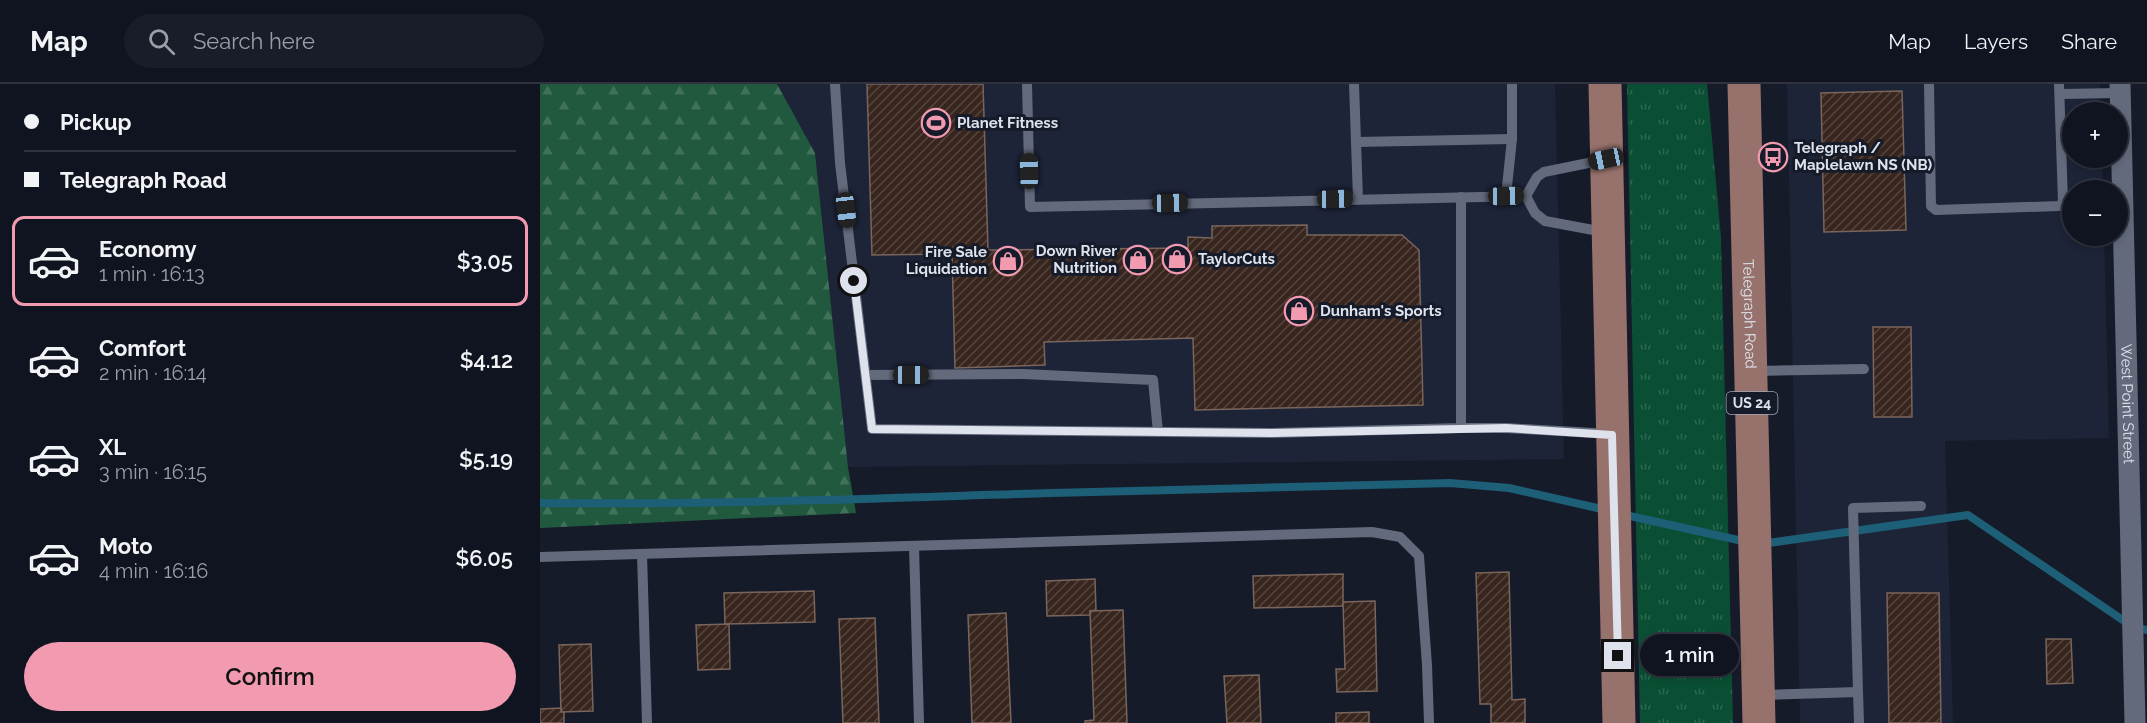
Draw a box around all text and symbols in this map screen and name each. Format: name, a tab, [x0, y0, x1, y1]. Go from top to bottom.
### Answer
search box	[124, 14, 544, 68]
text: Map	[30, 25, 88, 58]
icon: search	[145, 25, 178, 58]
text: Search here	[193, 28, 315, 54]
text: Map	[1888, 29, 1931, 54]
text: Layers	[1964, 29, 2028, 54]
text: Share	[2061, 29, 2117, 54]
map controls	[2062, 102, 2128, 246]
button: +	[2062, 102, 2128, 168]
sports icon: Planet Fitness	[920, 107, 952, 139]
text: Pickup	[60, 109, 132, 135]
place label: Planet Fitness	[957, 114, 1058, 132]
place label: Telegraph / Maplelawn NS (NB)	[1794, 139, 1933, 174]
bus stop icon: Telegraph / Maplelawn NS (NB)	[1757, 141, 1789, 173]
car	[1587, 146, 1625, 172]
car	[1020, 153, 1038, 189]
text: Telegraph Road	[60, 167, 227, 193]
button: −	[2062, 180, 2128, 246]
car	[1488, 187, 1524, 205]
car	[1317, 190, 1353, 208]
car	[835, 191, 857, 229]
car	[1152, 194, 1188, 212]
icon: car	[27, 234, 81, 288]
text: Economy	[99, 236, 197, 262]
place label: Down River Nutrition	[1036, 242, 1117, 277]
place label: Fire Sale Liquidation	[906, 243, 987, 278]
shop icon: TaylorCuts	[1161, 243, 1193, 275]
shop icon: Down River Nutrition	[1122, 244, 1154, 276]
shop icon: Fire Sale Liquidation	[992, 245, 1024, 277]
text: $3.05	[457, 248, 513, 274]
place label: TaylorCuts	[1198, 250, 1275, 268]
street label: Telegraph Road	[1739, 259, 1760, 369]
text: 1 min · 16:13	[99, 262, 205, 286]
route start	[840, 267, 867, 294]
shop icon: Dunham's Sports	[1283, 295, 1315, 327]
place label: Dunham's Sports	[1320, 302, 1442, 320]
icon: car	[27, 333, 81, 387]
text: Comfort	[99, 335, 186, 361]
street label: West Point Street	[2117, 344, 2138, 464]
text: $4.12	[460, 347, 513, 373]
text: 2 min · 16:14	[99, 361, 207, 385]
car	[893, 366, 929, 384]
road number: US 24	[1726, 392, 1778, 414]
icon: car	[27, 432, 81, 486]
text: XL	[99, 434, 126, 460]
text: $5.19	[459, 446, 513, 472]
text: 3 min · 16:15	[99, 460, 207, 484]
icon: car	[27, 531, 81, 585]
text: Moto	[99, 533, 153, 559]
text: $6.05	[456, 545, 513, 571]
text: 4 min · 16:16	[99, 559, 208, 583]
callout: 1 min	[1639, 635, 1738, 677]
button: Confirm	[24, 642, 516, 711]
route end	[1604, 642, 1631, 669]
text: 1 min	[1665, 643, 1714, 667]

